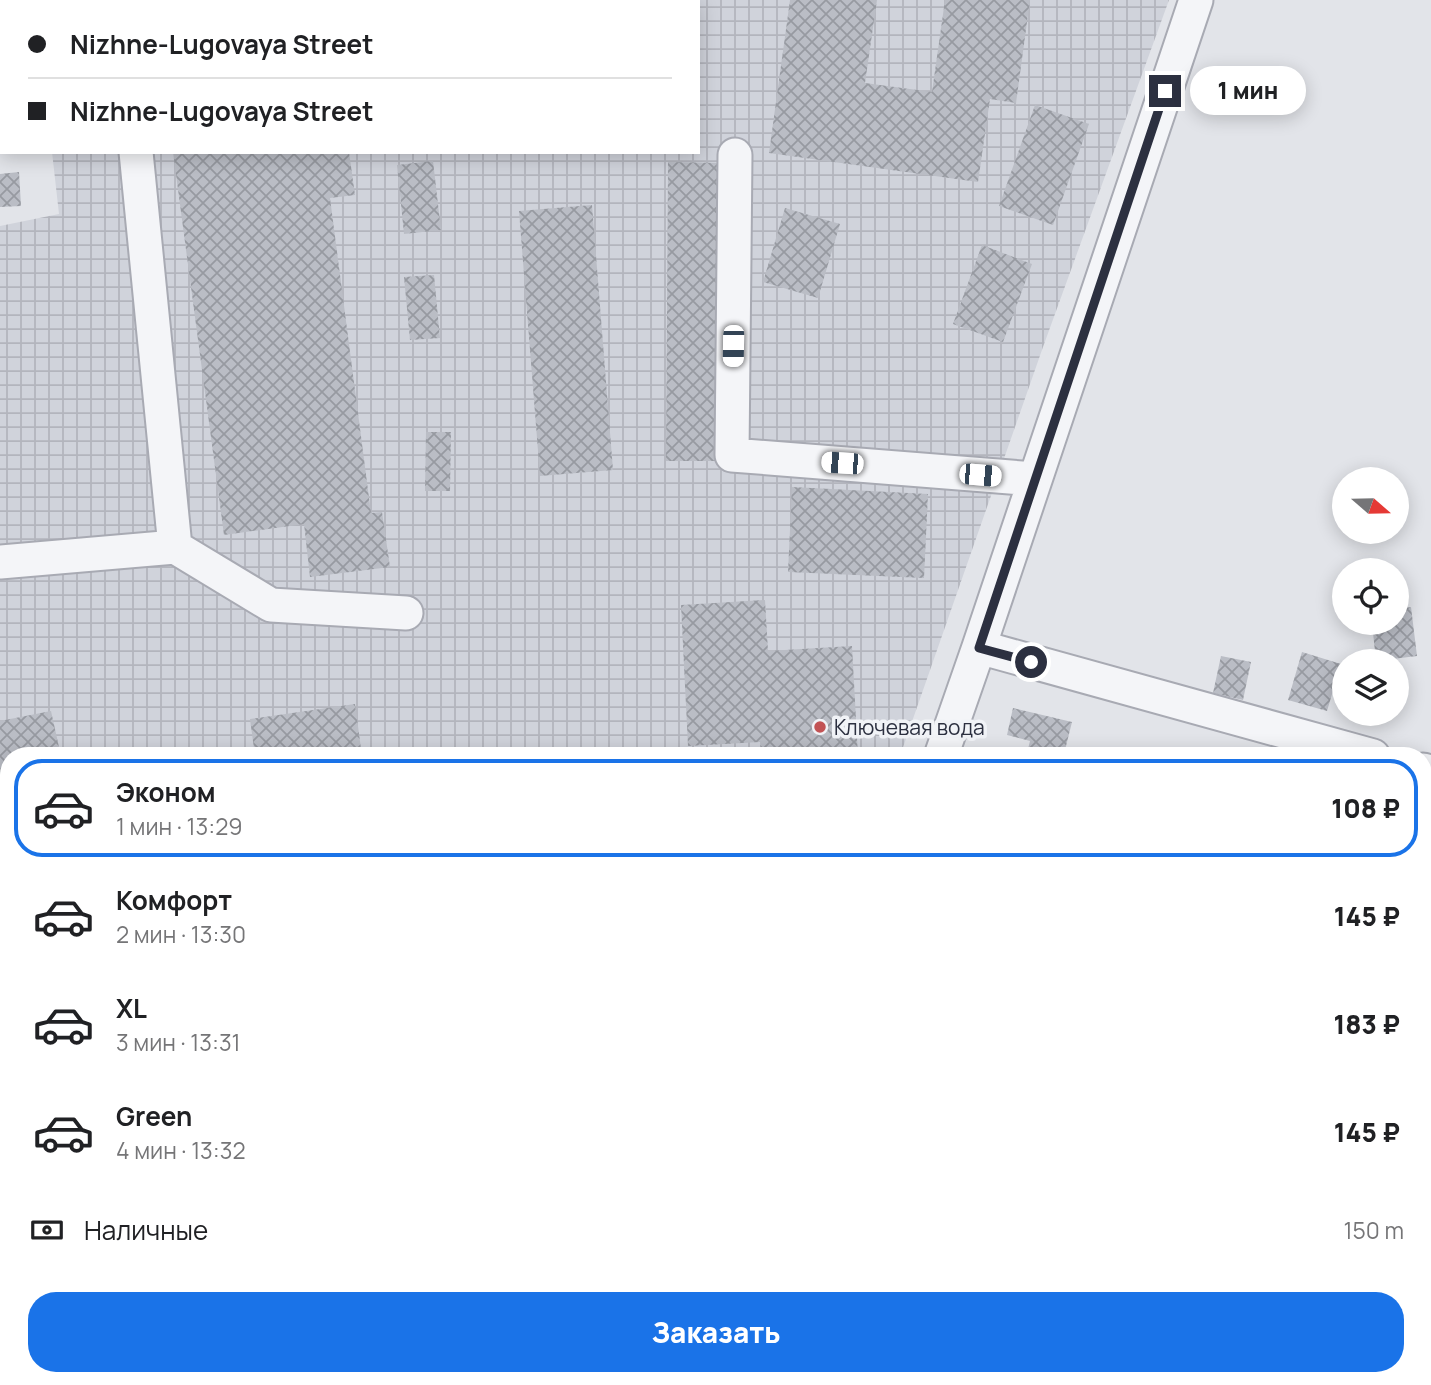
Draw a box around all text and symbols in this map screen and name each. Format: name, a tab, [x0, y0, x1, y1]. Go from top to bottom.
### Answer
text: Nizhne-Lugovaya Street	[70, 26, 373, 62]
callout: 1 мин	[1190, 66, 1305, 116]
text: 1 мин	[1218, 74, 1278, 106]
route end	[1149, 75, 1181, 107]
text: Nizhne-Lugovaya Street	[70, 93, 373, 129]
car	[723, 325, 744, 367]
car	[821, 451, 864, 475]
car	[959, 463, 1002, 487]
north arrow	[1332, 467, 1409, 544]
map controls	[1332, 467, 1409, 726]
button: locate	[1332, 558, 1409, 635]
route start	[1015, 646, 1047, 678]
button: layers	[1332, 649, 1409, 726]
place label: Ключевая вода	[834, 713, 985, 741]
marker: Ключевая вода	[812, 719, 828, 735]
text: Эконом	[116, 774, 216, 810]
icon: car	[32, 777, 95, 840]
text: 108 ₽	[1331, 790, 1400, 826]
text: 1 мин · 13:29	[116, 810, 243, 842]
text: Комфорт	[116, 882, 232, 918]
icon: car	[32, 885, 95, 948]
text: 145 ₽	[1334, 898, 1400, 934]
text: 2 мин · 13:30	[116, 918, 246, 950]
text: XL	[116, 990, 147, 1026]
icon: car	[32, 993, 95, 1056]
text: 183 ₽	[1333, 1006, 1400, 1042]
text: 3 мин · 13:31	[116, 1026, 241, 1058]
text: Green	[116, 1098, 192, 1134]
icon: car	[32, 1101, 95, 1164]
text: 145 ₽	[1334, 1114, 1400, 1150]
text: 4 мин · 13:32	[116, 1134, 246, 1166]
icon: cash	[28, 1211, 66, 1249]
text: Наличные	[84, 1212, 208, 1248]
text: 150 m	[1344, 1214, 1404, 1246]
button: Заказать	[28, 1292, 1404, 1372]

